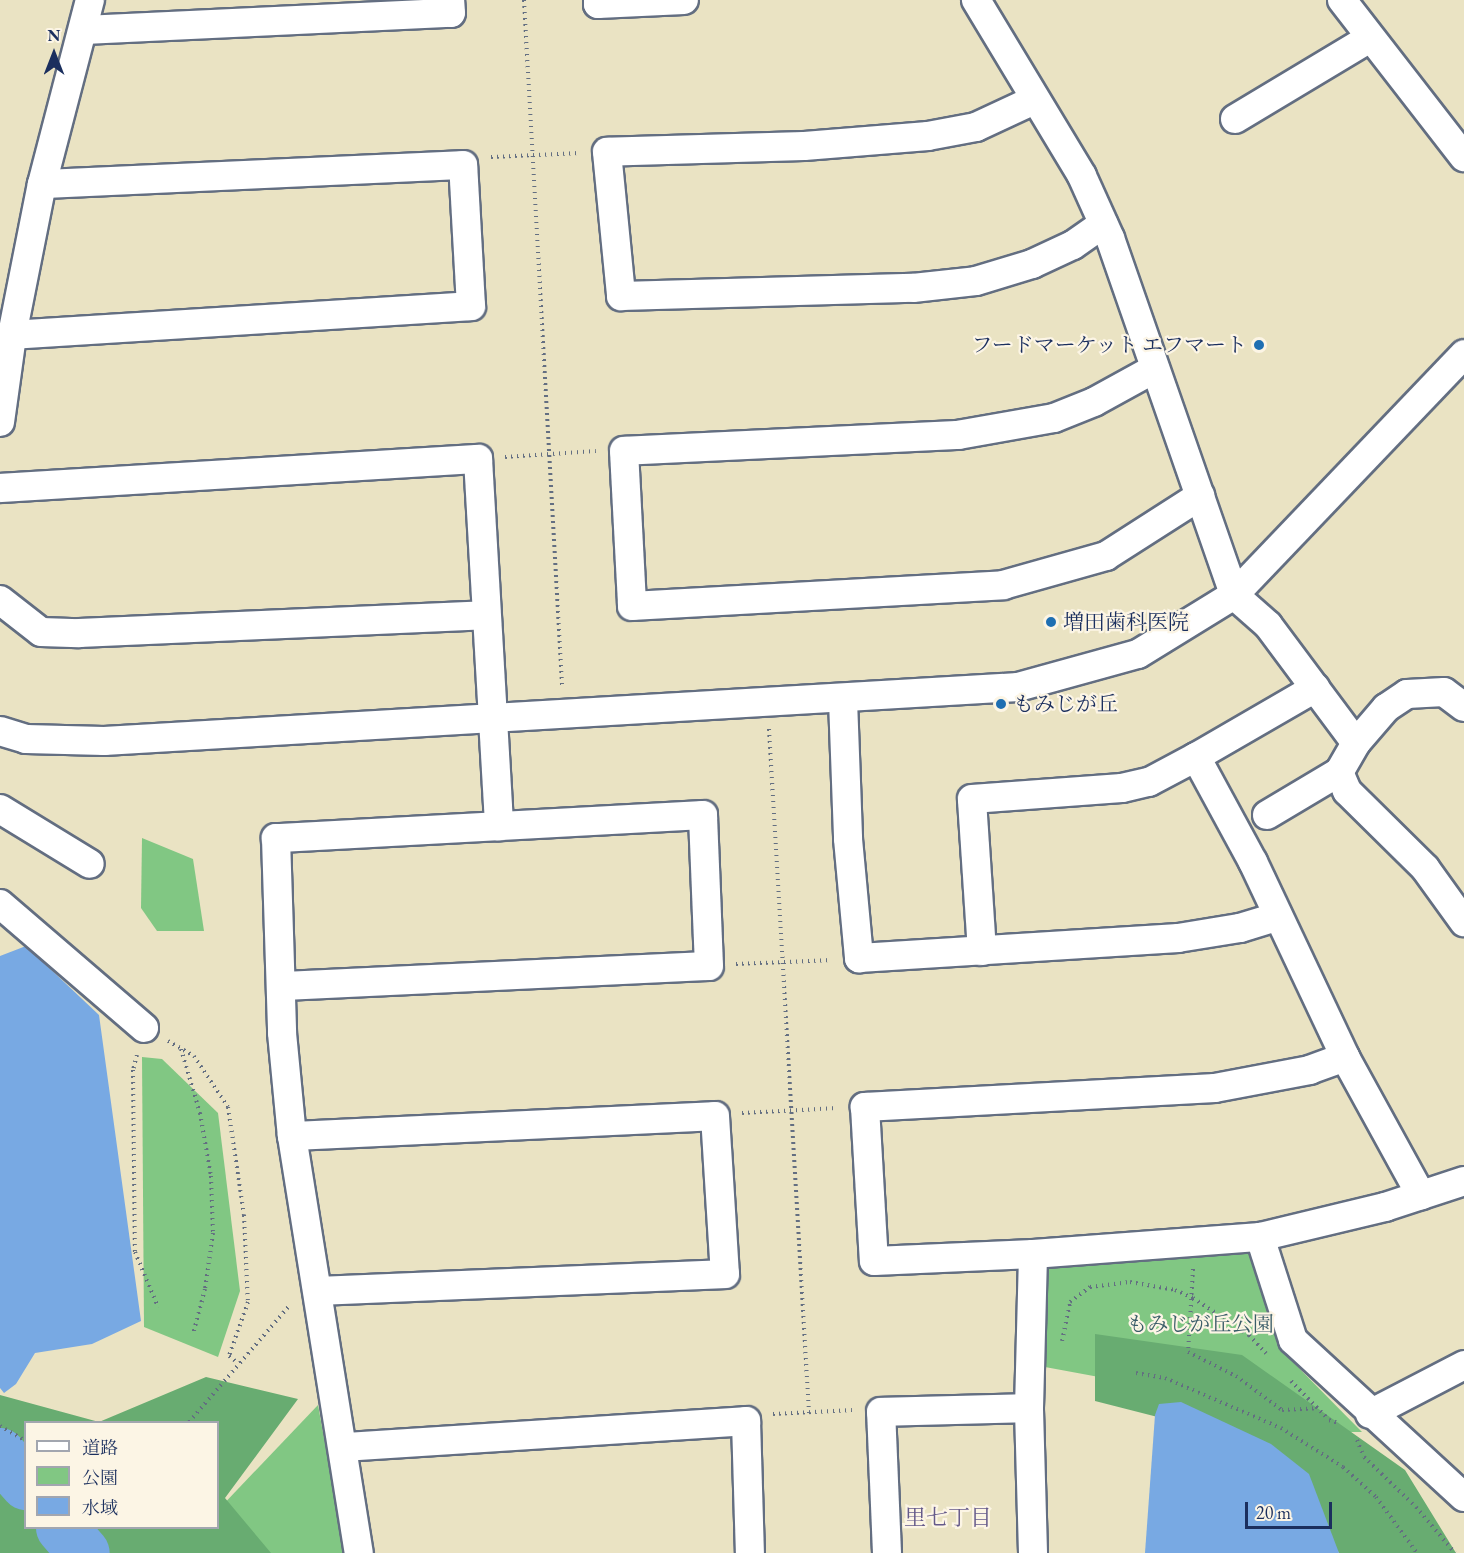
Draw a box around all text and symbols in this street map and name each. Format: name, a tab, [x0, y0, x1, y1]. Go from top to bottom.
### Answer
north arrow	[24, 24, 84, 84]
text: N	[48, 25, 60, 46]
place label: フードマーケット エフマート	[970, 332, 1247, 358]
marker: フードマーケット エフマート	[1252, 338, 1266, 352]
place label: 増田歯科医院	[1063, 609, 1189, 635]
marker: 増田歯科医院	[1044, 615, 1058, 629]
place label: もみじが丘	[1013, 691, 1118, 717]
marker: もみじが丘	[994, 697, 1008, 711]
park label: もみじが丘公園	[1127, 1311, 1273, 1337]
legend	[24, 1421, 219, 1529]
text: 道路	[82, 1436, 118, 1459]
text: 公園	[82, 1466, 118, 1489]
scale bar	[1248, 1490, 1335, 1528]
text: 水域	[82, 1496, 118, 1519]
text: 20 m	[1256, 1501, 1291, 1524]
district label: 里七丁目	[904, 1505, 992, 1531]

